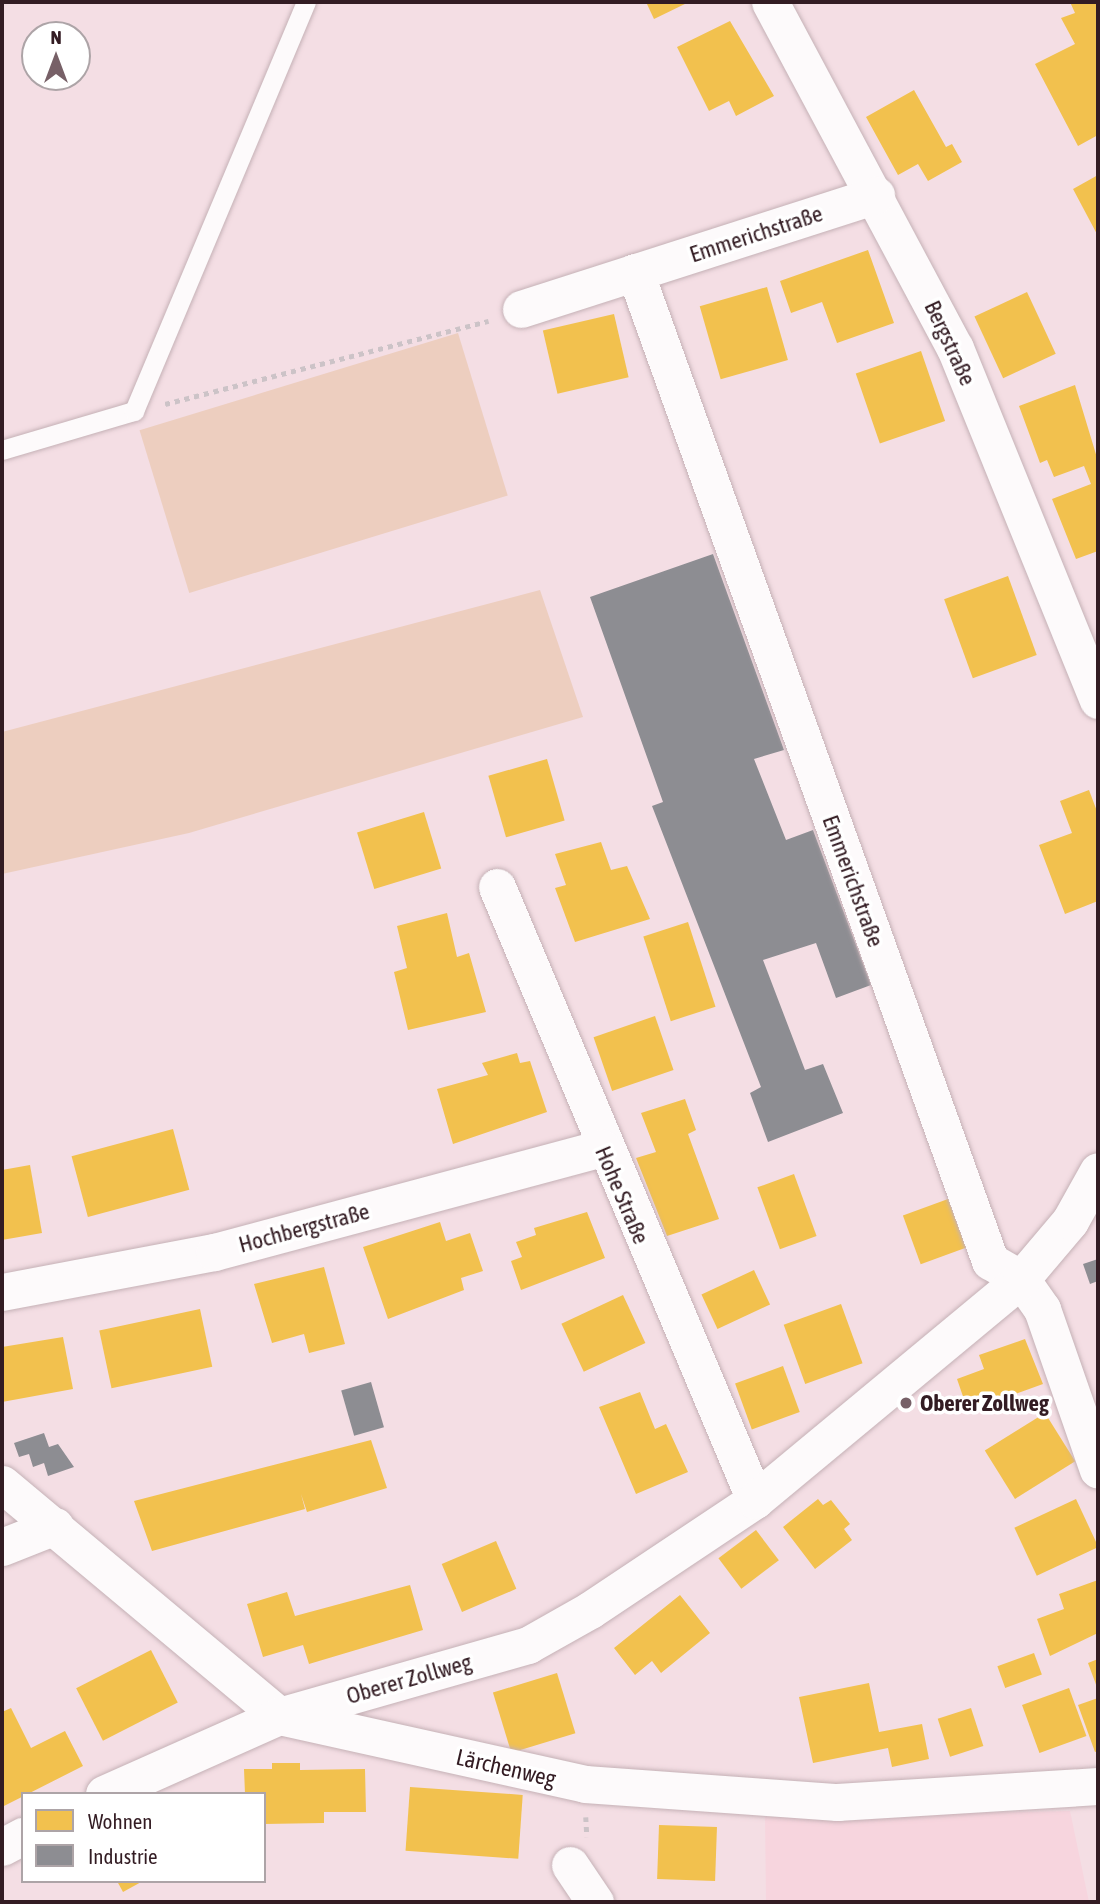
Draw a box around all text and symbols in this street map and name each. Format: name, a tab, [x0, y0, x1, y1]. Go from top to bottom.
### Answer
north arrow	[21, 21, 91, 91]
text: N	[50, 26, 62, 48]
street label: Emmerichstraße	[686, 200, 826, 268]
street label: Bergstraße	[918, 296, 982, 390]
street label: Emmerichstraße	[816, 811, 890, 951]
street label: Hohe Straße	[589, 1142, 655, 1248]
street label: Hochbergstraße	[236, 1197, 372, 1259]
place label: Oberer Zollweg	[920, 1389, 1049, 1417]
marker: Oberer Zollweg	[898, 1395, 914, 1411]
street label: Oberer Zollweg	[343, 1648, 475, 1710]
street label: Lärchenweg	[453, 1743, 559, 1793]
legend	[21, 1792, 266, 1883]
text: Wohnen	[88, 1809, 153, 1833]
text: Industrie	[88, 1844, 158, 1868]

